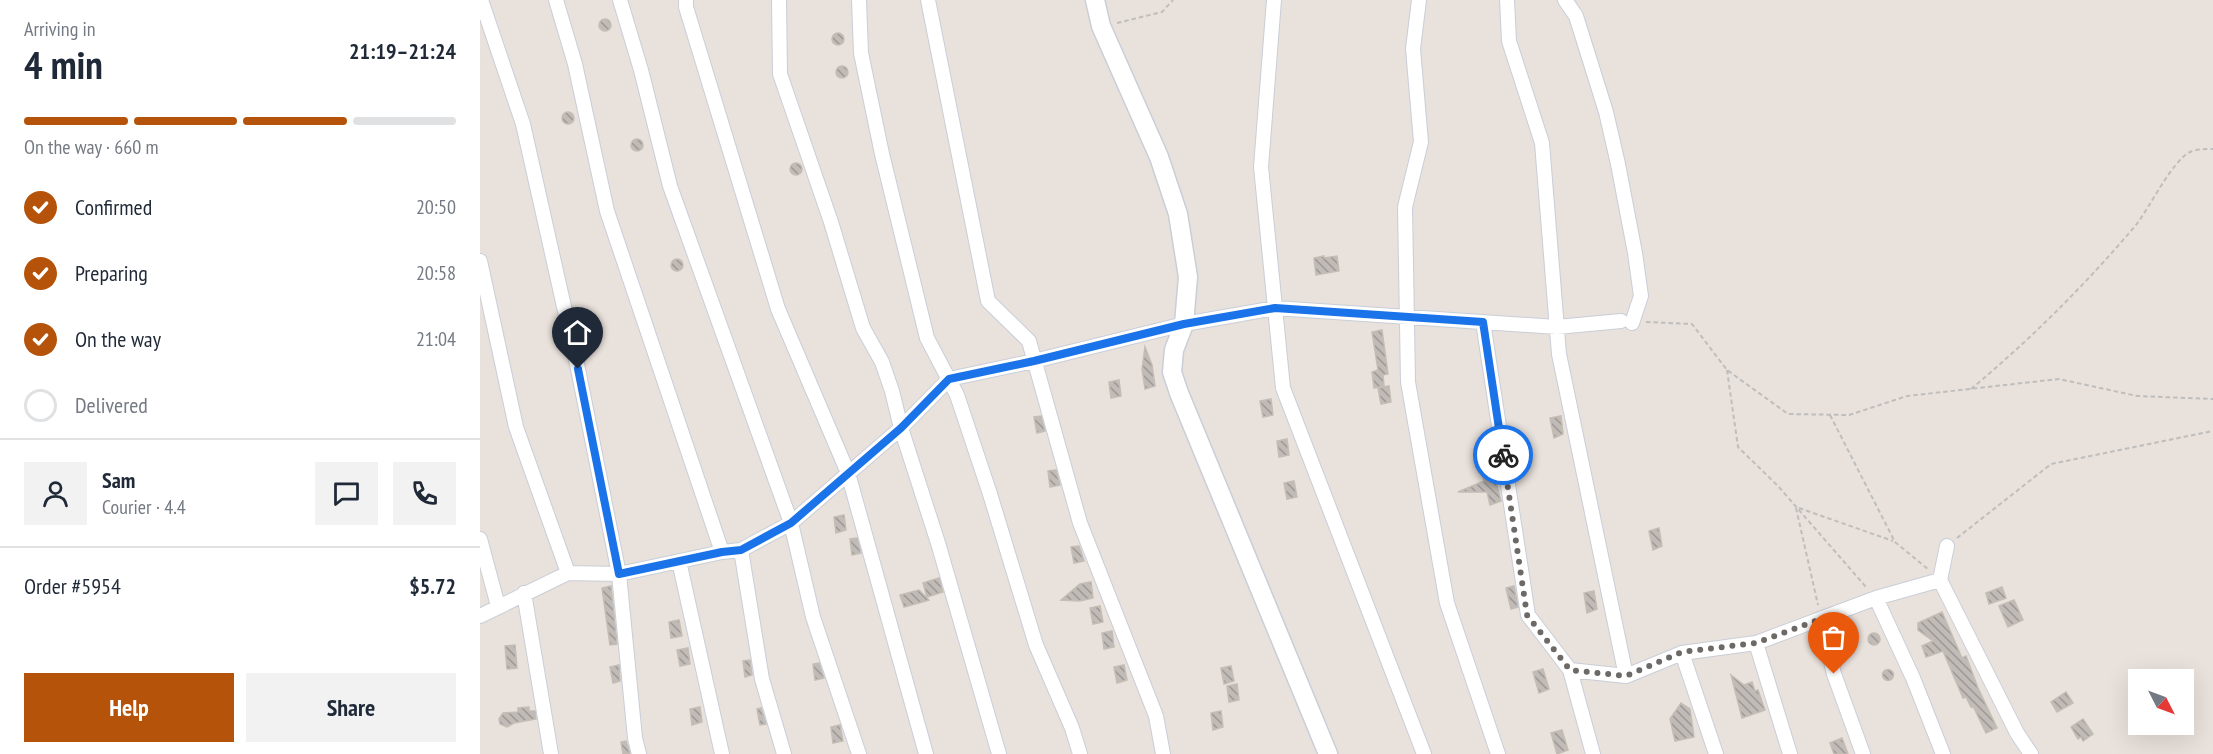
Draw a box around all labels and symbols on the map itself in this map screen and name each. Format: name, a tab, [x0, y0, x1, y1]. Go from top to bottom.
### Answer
pin	[552, 307, 603, 369]
courier	[1473, 425, 1533, 485]
pin	[1808, 612, 1859, 674]
north arrow	[2128, 669, 2194, 735]

